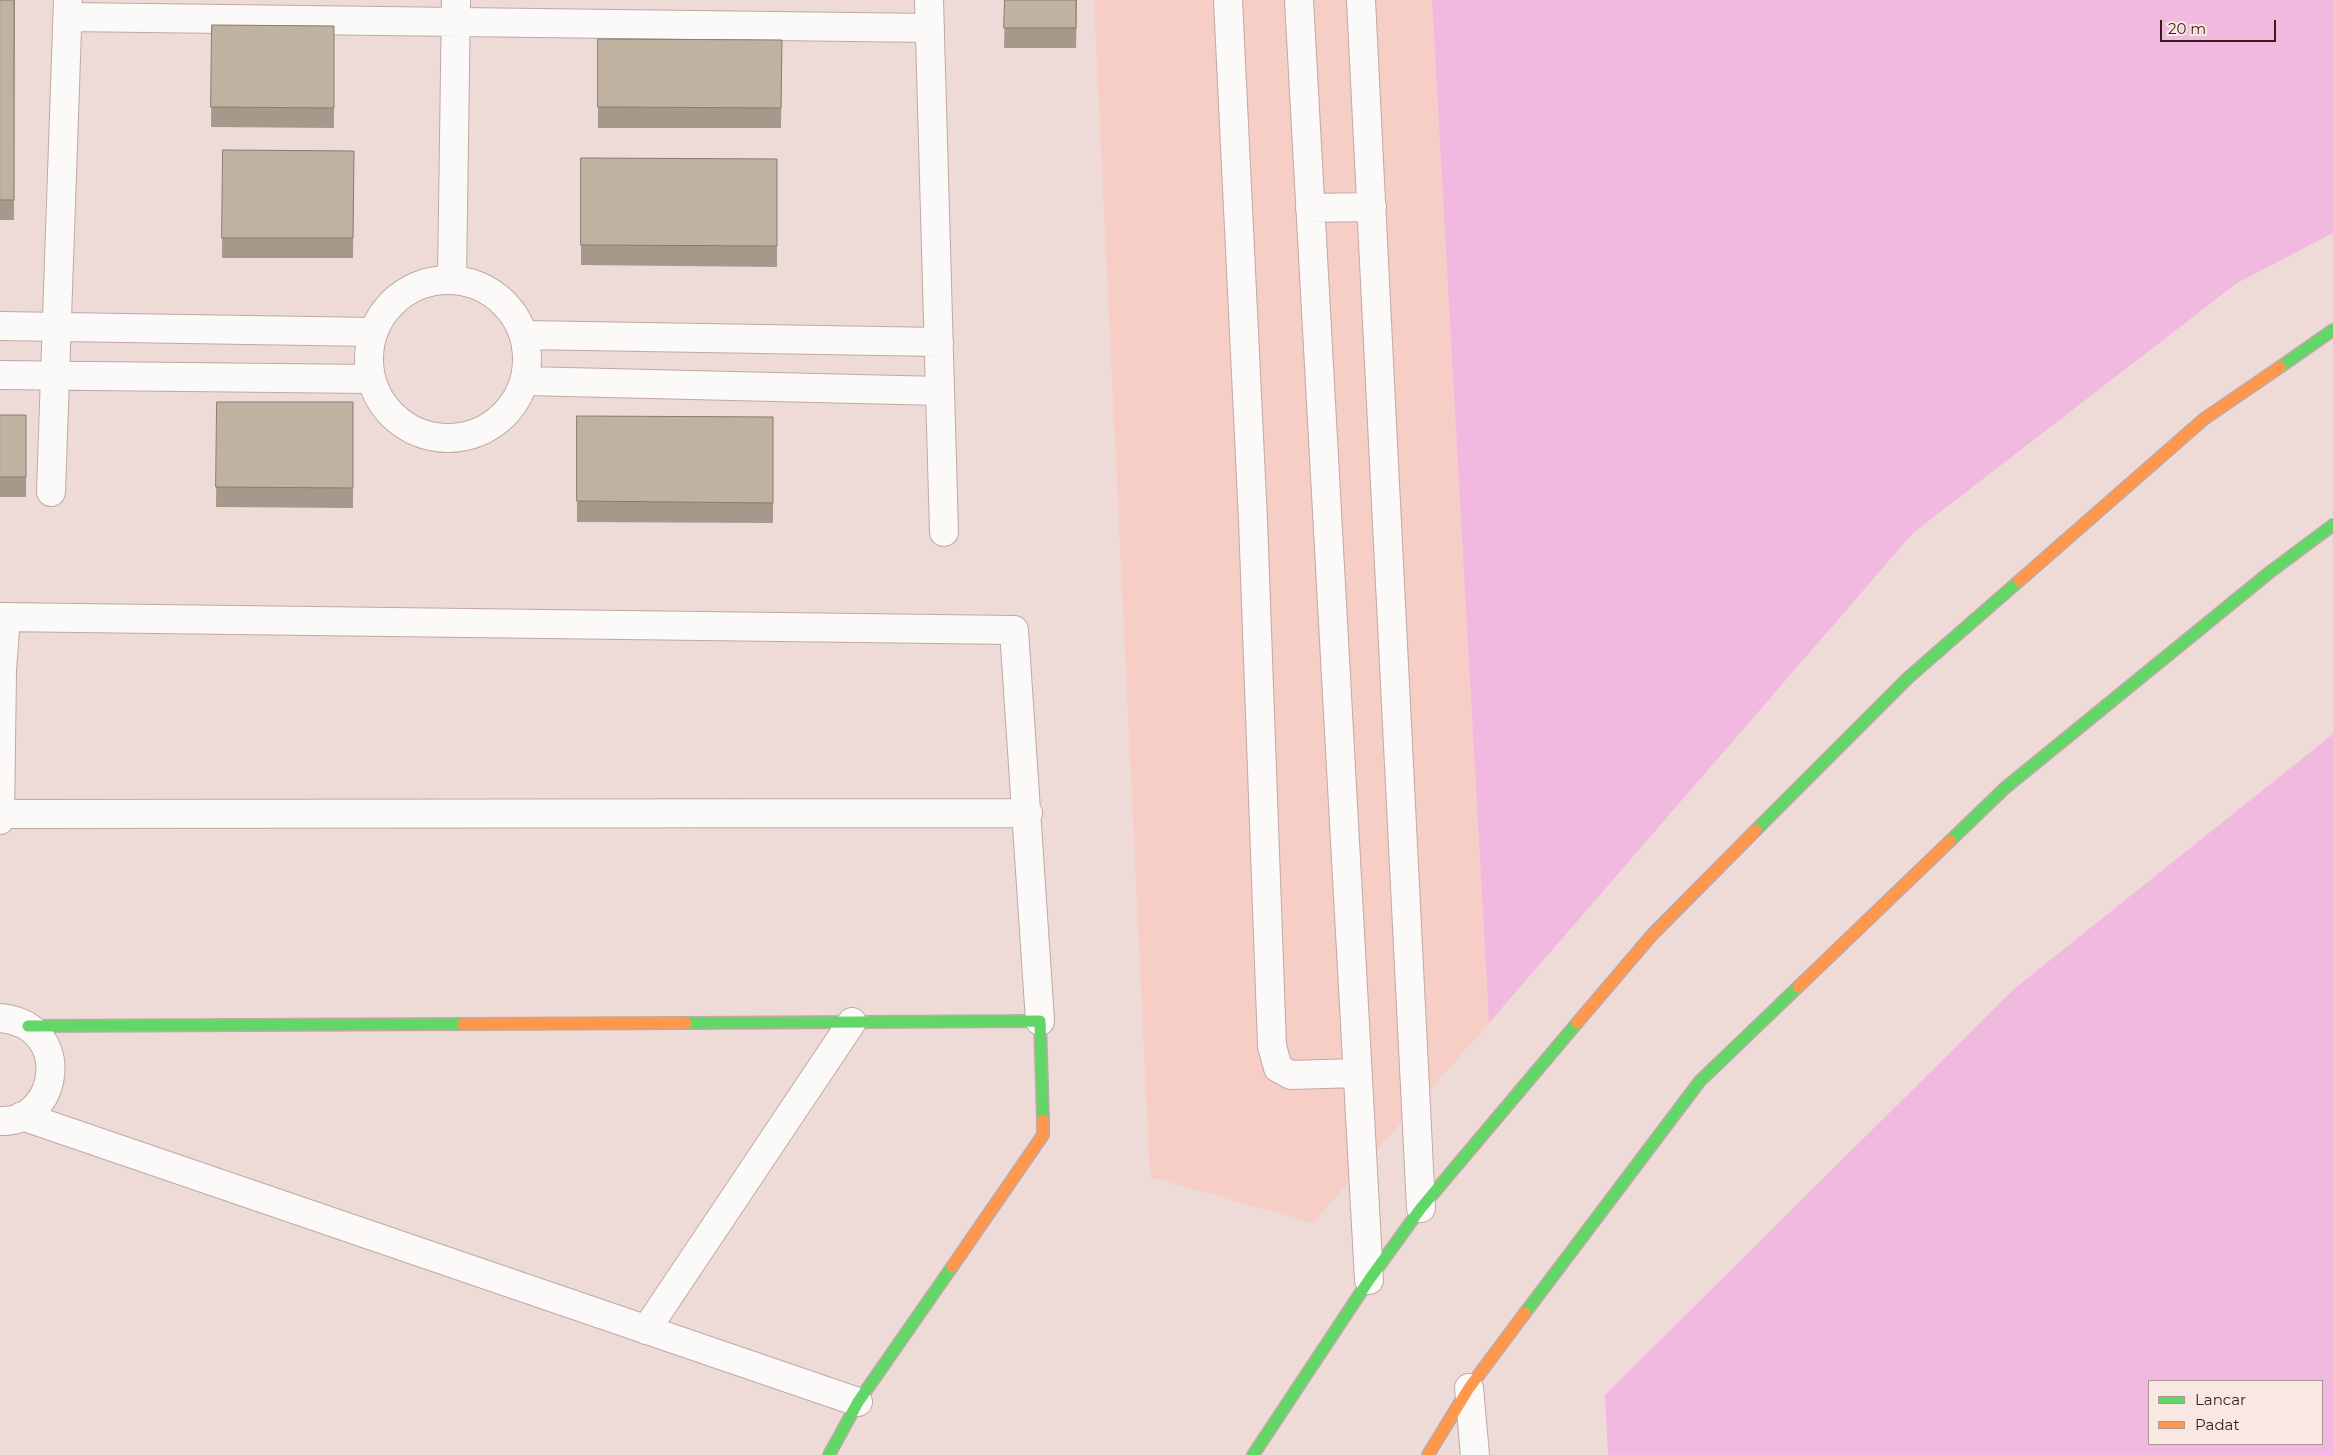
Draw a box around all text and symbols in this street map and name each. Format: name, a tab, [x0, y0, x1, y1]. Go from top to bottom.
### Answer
scale bar	[2163, 10, 2279, 42]
text: 20 m	[2168, 19, 2206, 38]
legend	[2148, 1380, 2323, 1445]
text: Lancar	[2195, 1390, 2246, 1409]
text: Padat	[2195, 1415, 2240, 1434]

